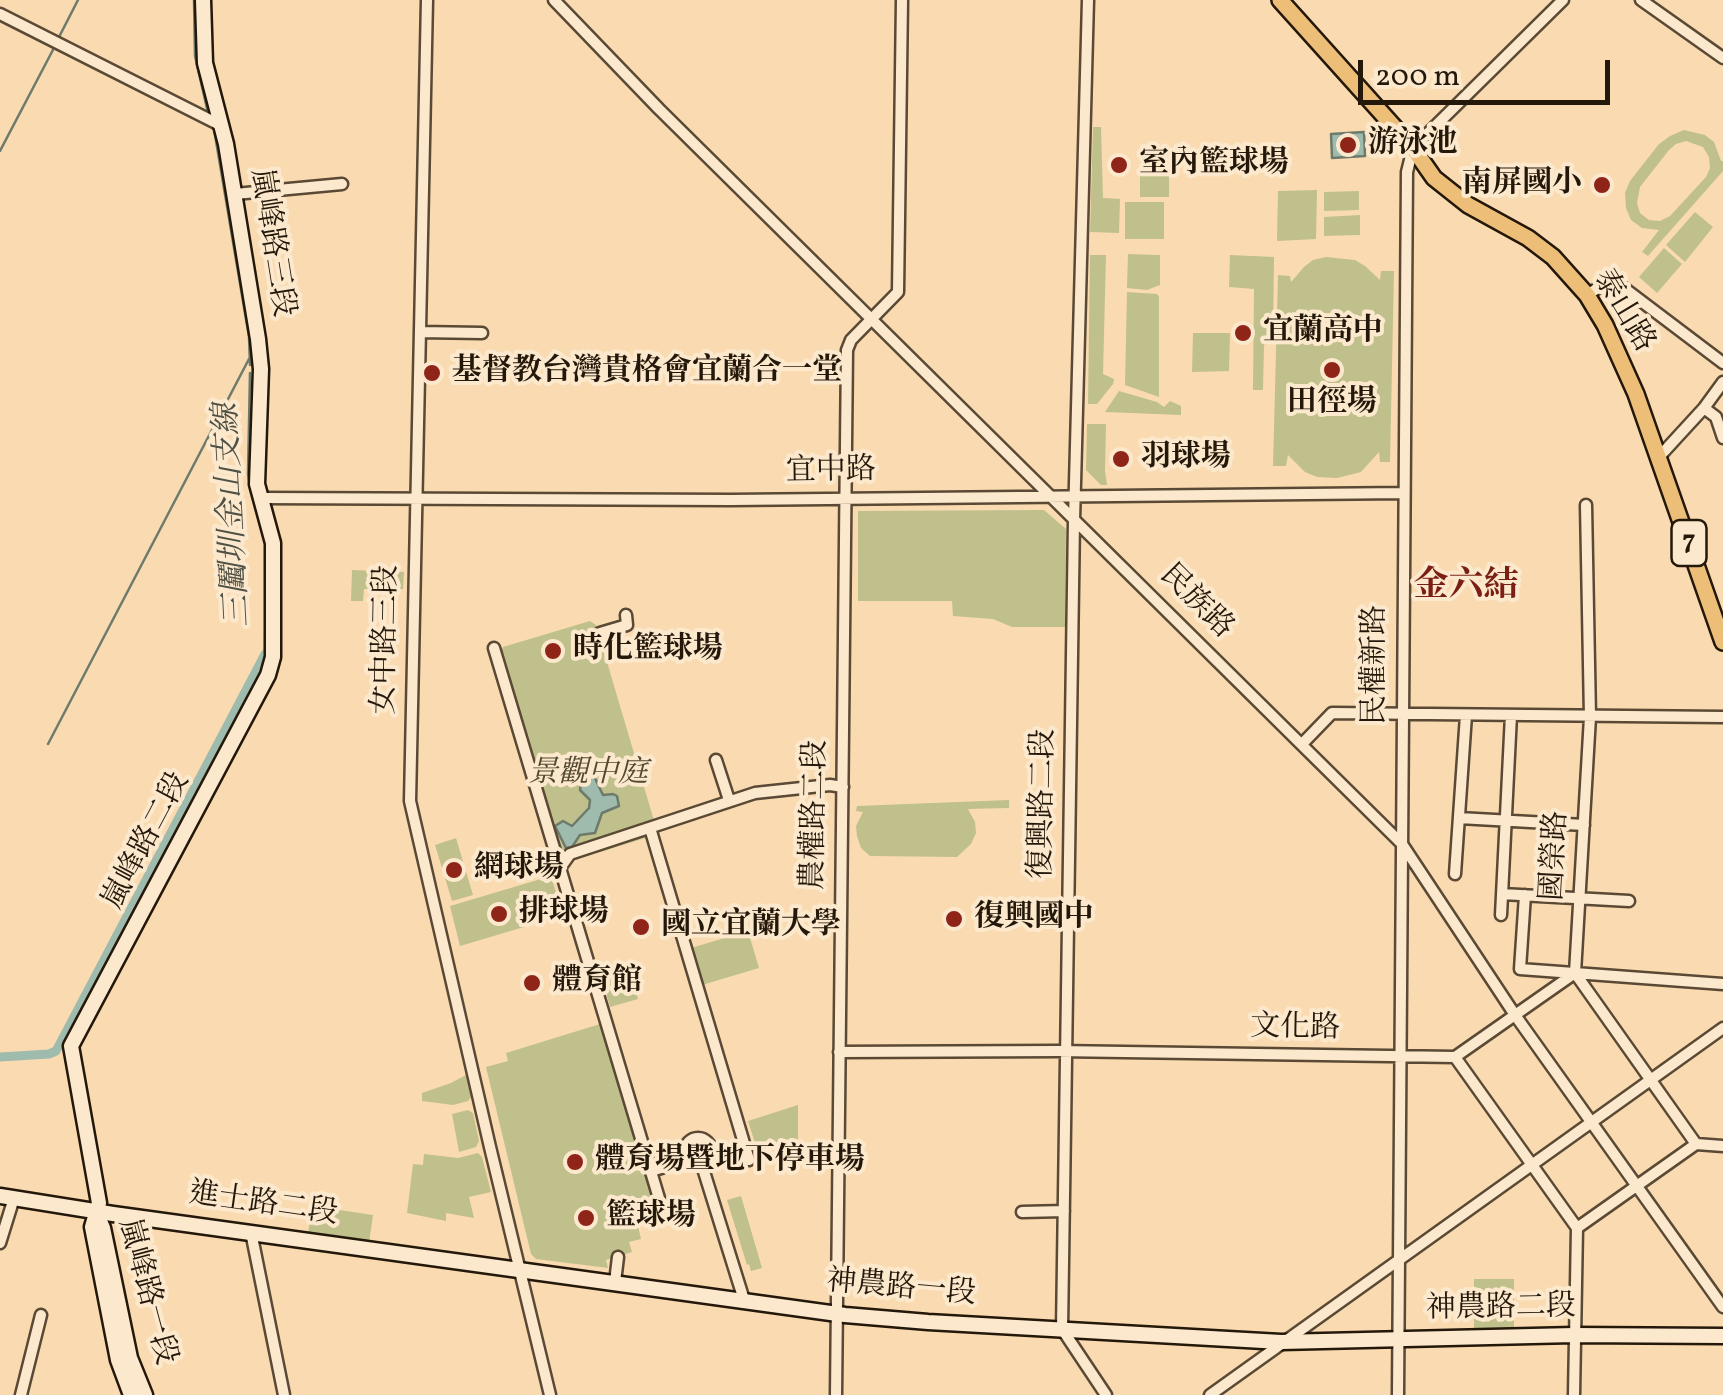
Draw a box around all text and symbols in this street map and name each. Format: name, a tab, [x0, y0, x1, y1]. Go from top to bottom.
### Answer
scale bar	[1363, 40, 1616, 102]
text: 200 m	[1375, 56, 1460, 98]
place label: 游泳池	[1368, 127, 1458, 163]
marker: 游泳池	[1337, 134, 1359, 156]
place label: 室內籃球場	[1139, 147, 1289, 183]
marker: 室內籃球場	[1108, 154, 1130, 176]
street label: 嵐峰路三段	[240, 166, 300, 320]
place label: 南屏國小	[1462, 167, 1582, 203]
marker: 南屏國小	[1591, 174, 1613, 196]
street label: 泰山路	[1583, 264, 1661, 360]
place label: 宜蘭高中	[1263, 315, 1383, 351]
marker: 宜蘭高中	[1232, 322, 1254, 344]
place label: 基督教台灣貴格會宜蘭合一堂	[452, 355, 842, 391]
marker: 田徑場	[1321, 359, 1343, 381]
marker: 基督教台灣貴格會宜蘭合一堂	[421, 362, 443, 384]
place label: 田徑場	[1287, 386, 1377, 422]
water label: 三鬮圳金山支線	[210, 402, 260, 628]
place label: 羽球場	[1141, 441, 1231, 477]
marker: 羽球場	[1110, 448, 1132, 470]
street label: 宜中路	[786, 454, 876, 492]
road number: 7	[1672, 520, 1706, 566]
street label: 民族路	[1150, 558, 1240, 648]
street label: 女中路三段	[369, 565, 407, 715]
district label: 金六結	[1414, 568, 1518, 610]
street label: 民權新路	[1359, 605, 1395, 725]
place label: 時化籃球場	[573, 633, 723, 669]
marker: 時化籃球場	[542, 640, 564, 662]
street label: 復興路二段	[1026, 729, 1064, 879]
street label: 農權路二段	[798, 740, 836, 890]
park label: 景觀中庭	[528, 757, 648, 793]
street label: 嵐峰路二段	[97, 767, 199, 917]
street label: 國榮路	[1537, 810, 1577, 902]
place label: 網球場	[474, 852, 564, 888]
marker: 網球場	[443, 859, 465, 881]
place label: 排球場	[519, 896, 609, 932]
place label: 復興國中	[974, 901, 1094, 937]
marker: 排球場	[488, 903, 510, 925]
marker: 復興國中	[943, 908, 965, 930]
place label: 國立宜蘭大學	[661, 909, 841, 945]
marker: 國立宜蘭大學	[630, 916, 652, 938]
place label: 體育館	[552, 965, 642, 1001]
marker: 體育館	[521, 972, 543, 994]
street label: 文化路	[1250, 1011, 1340, 1049]
place label: 體育場暨地下停車場	[595, 1144, 865, 1180]
marker: 體育場暨地下停車場	[564, 1151, 586, 1173]
street label: 進士路二段	[186, 1178, 340, 1234]
place label: 籃球場	[606, 1200, 696, 1236]
marker: 籃球場	[575, 1207, 597, 1229]
street label: 嵐峰路一段	[108, 1215, 182, 1369]
street label: 神農路一段	[825, 1266, 977, 1314]
street label: 神農路二段	[1426, 1291, 1576, 1329]

